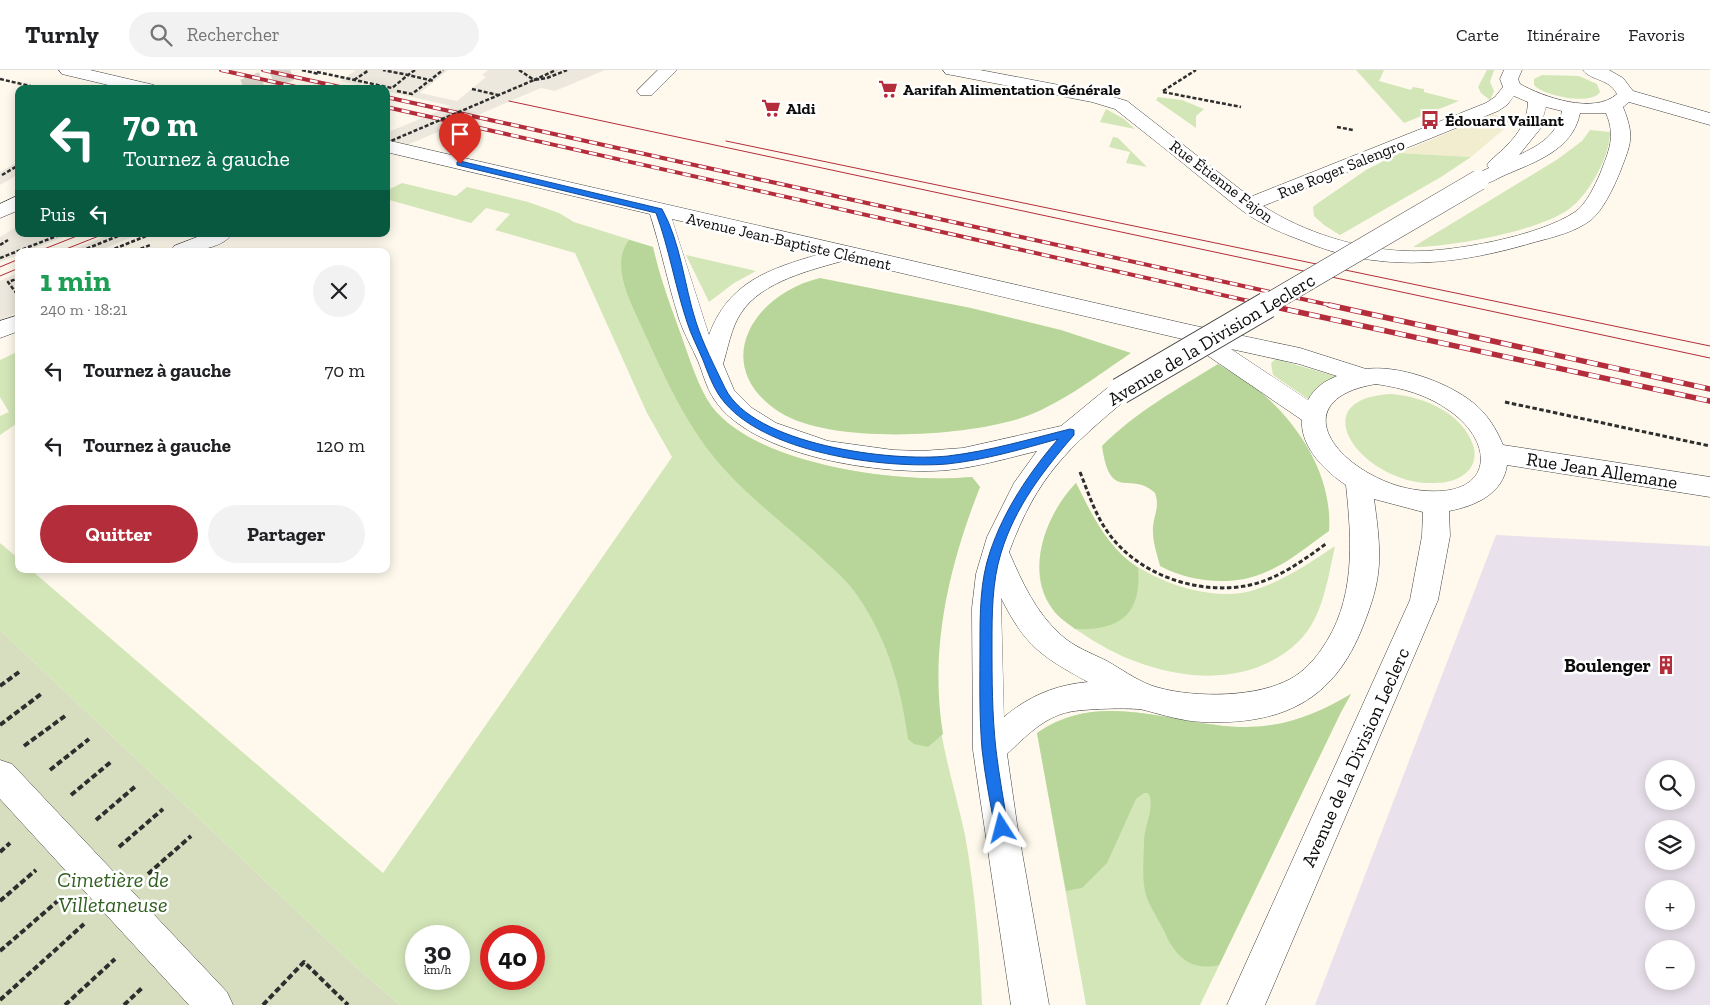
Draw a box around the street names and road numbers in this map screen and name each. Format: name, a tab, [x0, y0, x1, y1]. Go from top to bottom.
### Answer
street label: Rue Roger Salengro	[1275, 134, 1407, 203]
street label: Rue Étienne Fajon	[1166, 136, 1278, 227]
street label: Avenue Jean-Baptiste Clément	[685, 209, 893, 274]
street label: Avenue de la Division Leclerc	[1104, 268, 1319, 410]
street label: Rue Jean Allemane	[1525, 447, 1679, 494]
street label: Avenue de la Division Leclerc	[1297, 644, 1414, 870]

